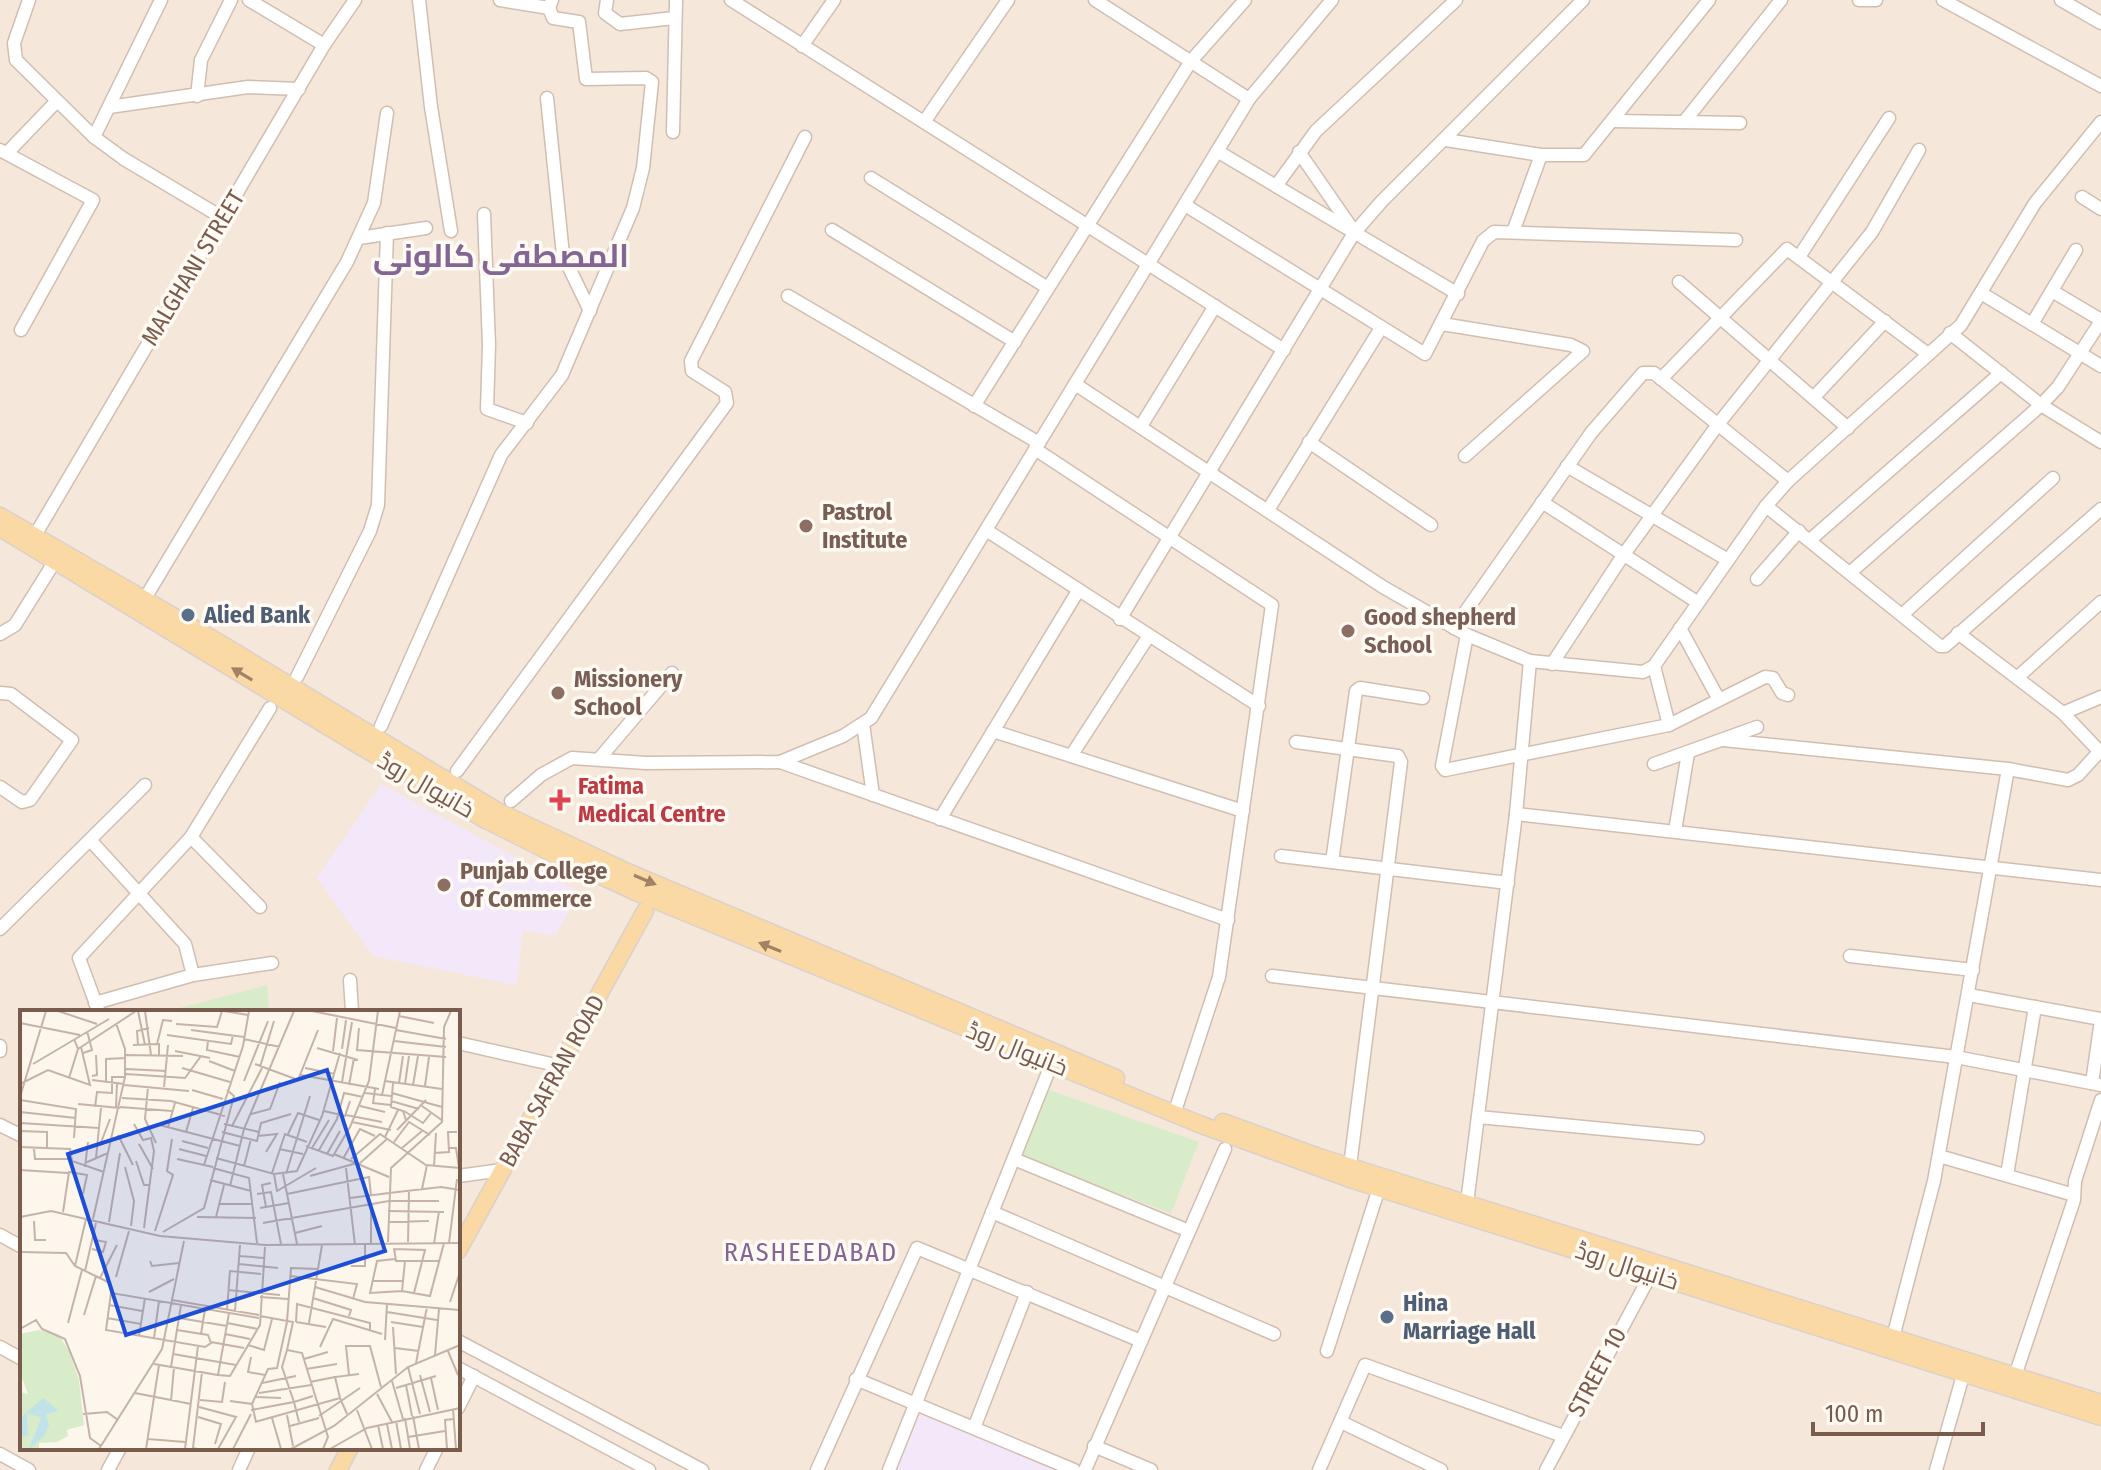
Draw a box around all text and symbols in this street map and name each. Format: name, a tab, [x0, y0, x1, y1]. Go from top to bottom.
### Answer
street label: MALGHANI STREET	[136, 185, 250, 351]
district label: المصطفی کالونی	[373, 237, 629, 275]
place label: Pastrol Institute	[822, 498, 907, 554]
marker: Pastrol Institute	[797, 517, 815, 535]
place label: Alied Bank	[203, 601, 311, 629]
place label: Good shepherd School	[1364, 603, 1516, 659]
marker: Alied Bank	[179, 606, 197, 624]
marker: Good shepherd School	[1339, 622, 1357, 640]
place label: Missionery School	[574, 665, 683, 721]
one-way arrow	[231, 668, 253, 682]
marker: Missionery School	[549, 684, 567, 702]
street label: خانیوال روڈ	[373, 746, 479, 824]
place label: Fatima Medical Centre	[578, 772, 726, 828]
marker: Fatima Medical Centre	[549, 789, 571, 811]
place label: Punjab College Of Commerce	[460, 857, 607, 913]
one-way arrow	[633, 873, 657, 886]
marker: Punjab College Of Commerce	[435, 876, 453, 894]
one-way arrow	[758, 941, 782, 954]
street label: BABA SAFRAN ROAD	[493, 990, 611, 1172]
inset map	[20, 1010, 460, 1450]
street label: خانیوال روڈ	[962, 1016, 1072, 1082]
street label: خانیوال روڈ	[1572, 1236, 1682, 1296]
district label: RASHEEDABAD	[724, 1237, 898, 1268]
place label: Hina Marriage Hall	[1403, 1289, 1536, 1345]
marker: Hina Marriage Hall	[1378, 1308, 1396, 1326]
street label: STREET 10	[1562, 1323, 1632, 1421]
scale bar	[1813, 1386, 1983, 1436]
text: 100 m	[1825, 1400, 1883, 1428]

